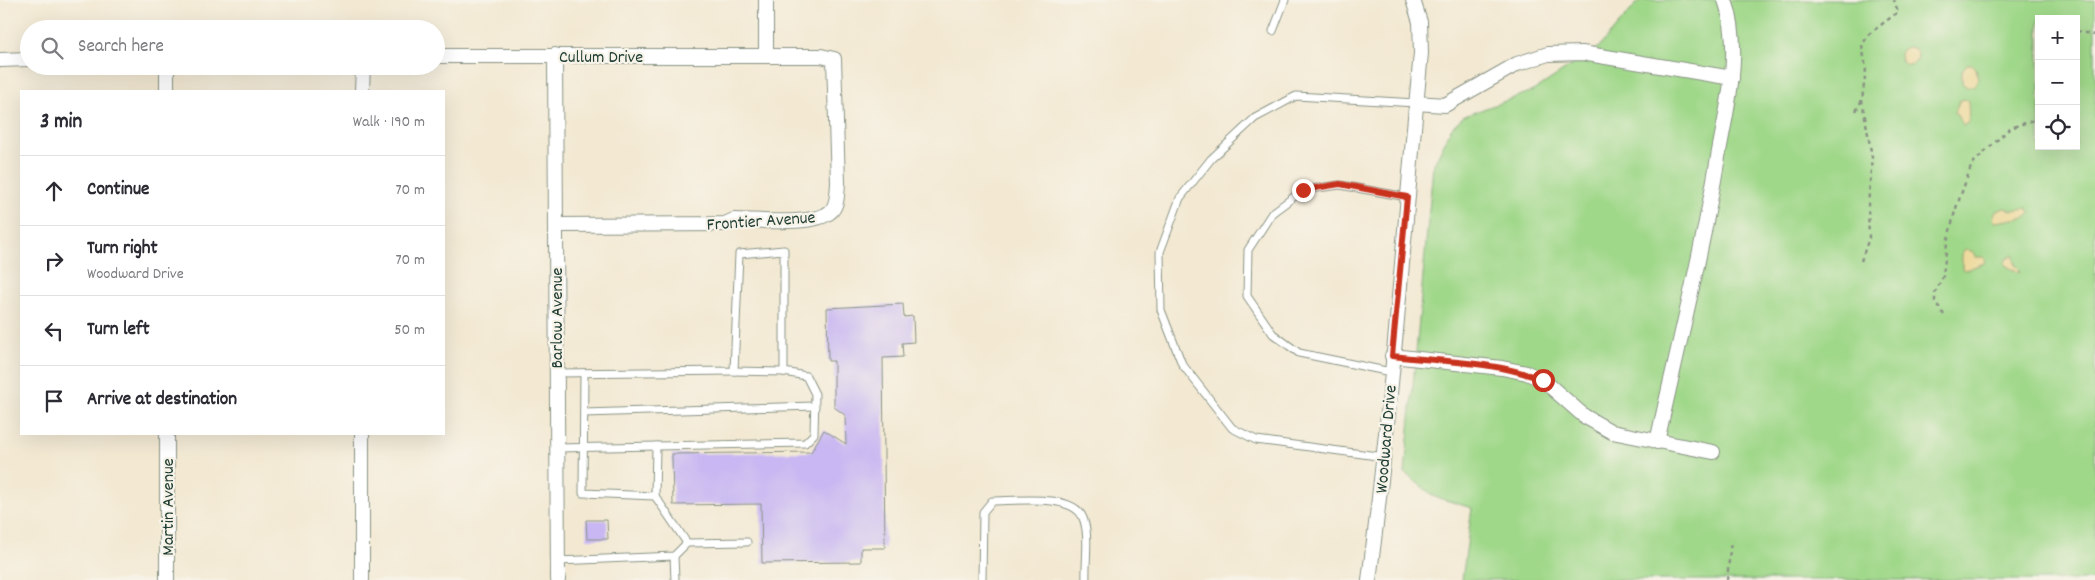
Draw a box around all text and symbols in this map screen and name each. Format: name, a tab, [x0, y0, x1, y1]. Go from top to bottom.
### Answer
map controls	[2035, 15, 2080, 150]
button: +	[2035, 15, 2080, 60]
search box	[20, 20, 445, 75]
icon: search	[38, 34, 66, 62]
text: Search here	[78, 34, 164, 61]
street label: Cullum Drive	[559, 46, 643, 71]
button: −	[2035, 60, 2080, 105]
button: locate	[2035, 105, 2080, 150]
text: 3 min	[40, 108, 82, 138]
text: Walk · 190 m	[353, 111, 425, 134]
icon: ahead	[40, 177, 68, 205]
text: Continue	[87, 177, 149, 204]
text: 70 m	[395, 179, 425, 202]
route end	[1292, 179, 1315, 202]
street label: Frontier Avenue	[706, 206, 816, 239]
text: Turn right	[87, 236, 158, 263]
icon: right	[40, 247, 68, 275]
text: 70 m	[395, 249, 425, 272]
text: Woodward Drive	[87, 263, 184, 286]
street label: Barlow Avenue	[546, 267, 571, 368]
icon: left	[40, 317, 68, 345]
text: Turn left	[87, 317, 150, 344]
text: 50 m	[394, 319, 425, 342]
route start	[1532, 369, 1555, 392]
street label: Woodward Drive	[1370, 384, 1405, 494]
icon: arrive	[40, 387, 68, 415]
text: Arrive at destination	[87, 387, 237, 414]
street label: Martin Avenue	[157, 458, 182, 556]

